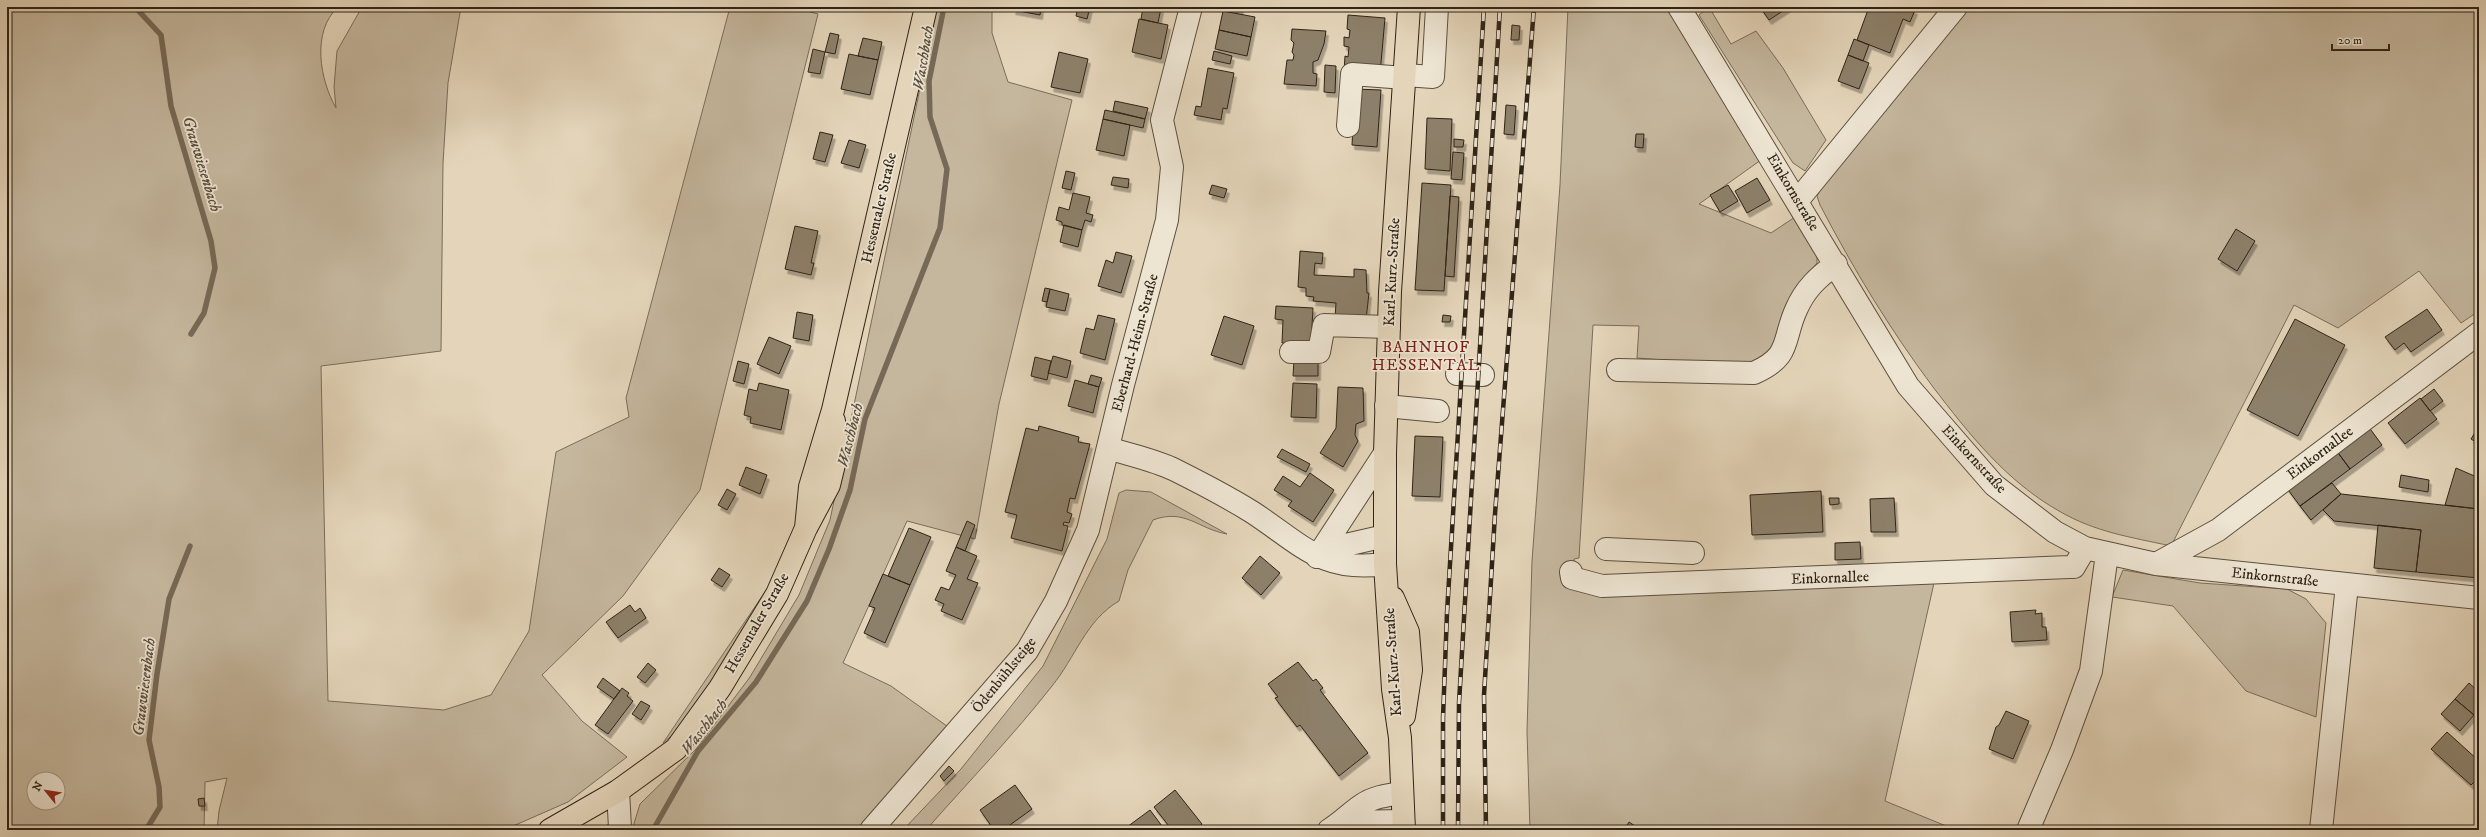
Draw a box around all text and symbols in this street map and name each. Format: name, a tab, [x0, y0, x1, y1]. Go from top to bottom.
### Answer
water label: Waschbach	[908, 24, 938, 92]
scale bar	[2332, 26, 2389, 52]
text: 20 m	[2338, 33, 2362, 48]
water label: Grauwiesenbach	[178, 114, 226, 214]
street label: Einkornstraße	[1762, 150, 1824, 234]
street label: Hessentaler Straße	[857, 151, 901, 265]
street label: Karl-Kurz-Straße	[1380, 217, 1404, 327]
street label: Eberhard-Heim-Straße	[1107, 272, 1163, 414]
district label: BAHNHOF HESSENTAL	[1372, 337, 1480, 375]
water label: Waschbach	[832, 401, 868, 469]
street label: Einkornstraße	[1937, 421, 2011, 497]
street label: Einkornallee	[2283, 422, 2357, 484]
street label: Einkornstraße	[2231, 563, 2319, 591]
street label: Einkornallee	[1791, 567, 1869, 589]
street label: Hessentaler Straße	[720, 569, 794, 677]
street label: Karl-Kurz-Straße	[1380, 607, 1406, 717]
street label: Ödenbühlsteige	[968, 633, 1040, 717]
water label: Grauwiesenbach	[128, 637, 160, 737]
water label: Waschbach	[676, 695, 732, 759]
north arrow	[26, 771, 66, 811]
text: N	[30, 779, 47, 794]

